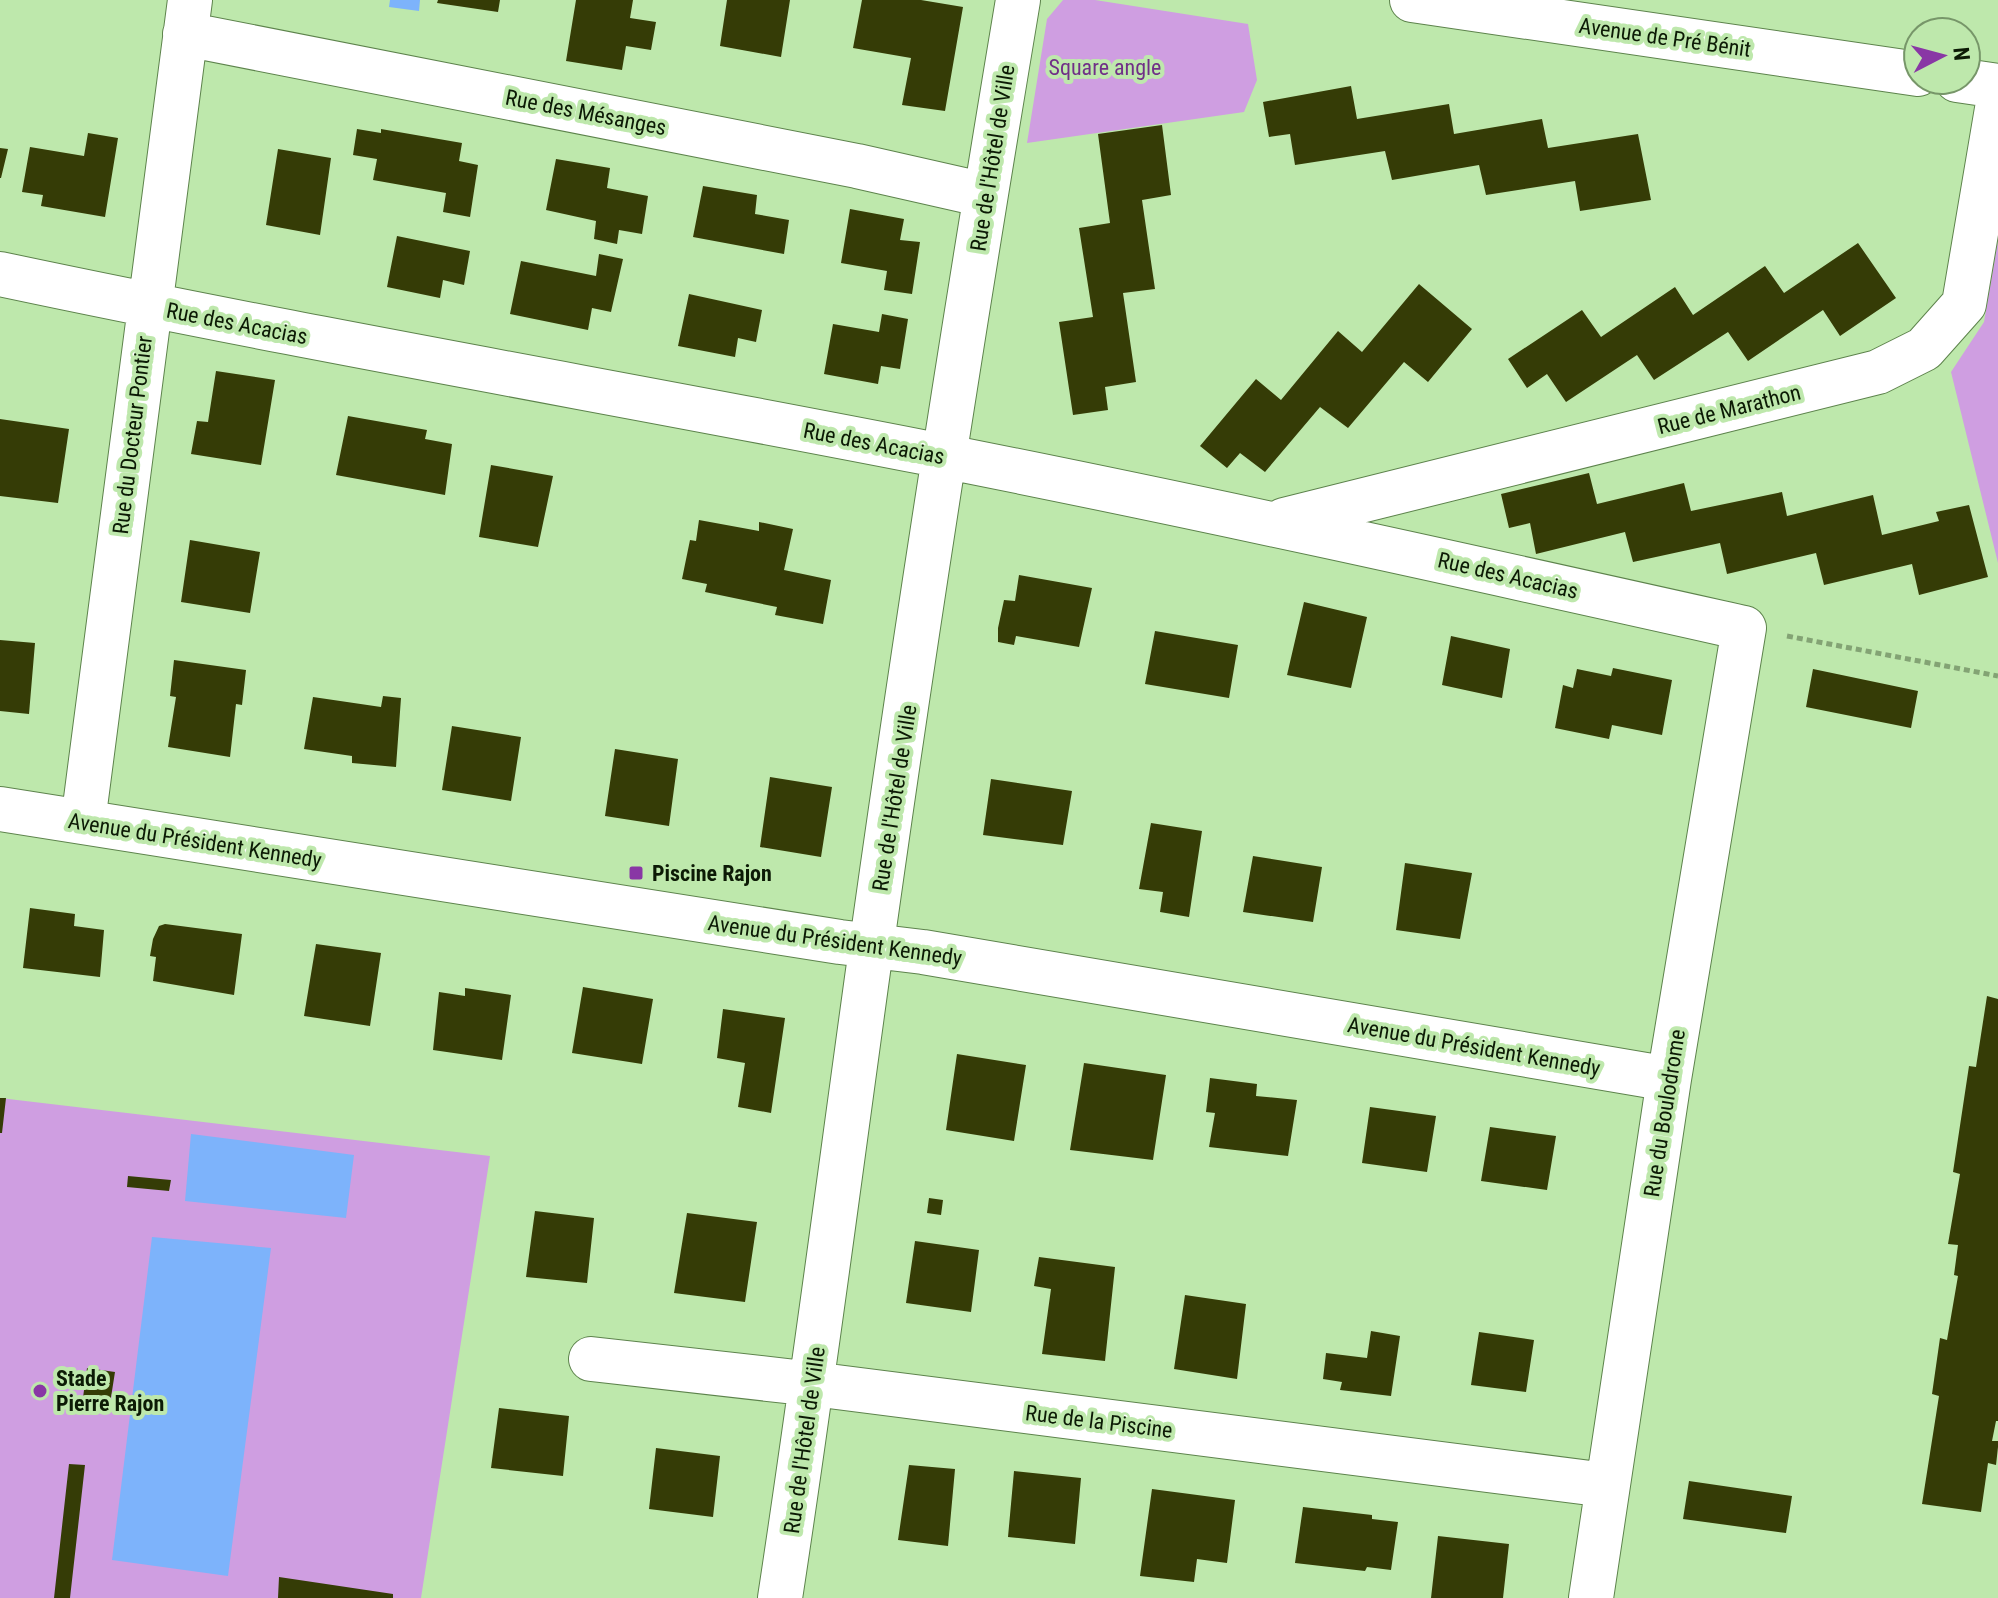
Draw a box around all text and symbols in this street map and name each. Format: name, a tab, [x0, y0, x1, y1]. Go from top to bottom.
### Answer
street label: Avenue de Pré Bénit	[1577, 13, 1752, 62]
north arrow	[1902, 16, 1982, 96]
text: N	[1948, 46, 1975, 62]
park label: Square angle	[1049, 55, 1161, 80]
street label: Rue de l'Hôtel de Ville	[965, 63, 1020, 253]
street label: Rue des Mésanges	[503, 85, 668, 140]
street label: Rue des Acacias	[164, 298, 310, 349]
street label: Rue du Docteur Pontier	[108, 334, 157, 536]
street label: Rue de Marathon	[1655, 380, 1803, 439]
street label: Rue des Acacias	[801, 418, 947, 469]
street label: Rue des Acacias	[1435, 547, 1580, 604]
street label: Rue de l'Hôtel de Ville	[867, 703, 922, 893]
street label: Avenue du Président Kennedy	[66, 808, 323, 873]
place label: Piscine Rajon	[652, 861, 772, 886]
marker: Piscine Rajon	[627, 864, 645, 882]
street label: Avenue du Président Kennedy	[706, 910, 964, 971]
street label: Avenue du Président Kennedy	[1346, 1012, 1602, 1081]
street label: Rue du Boulodrome	[1639, 1027, 1690, 1199]
street label: Rue de l'Hôtel de Ville	[779, 1345, 830, 1535]
place label: Stade Pierre Rajon	[56, 1366, 164, 1416]
marker: Stade Pierre Rajon	[31, 1382, 49, 1400]
street label: Rue de la Piscine	[1024, 1400, 1174, 1443]

